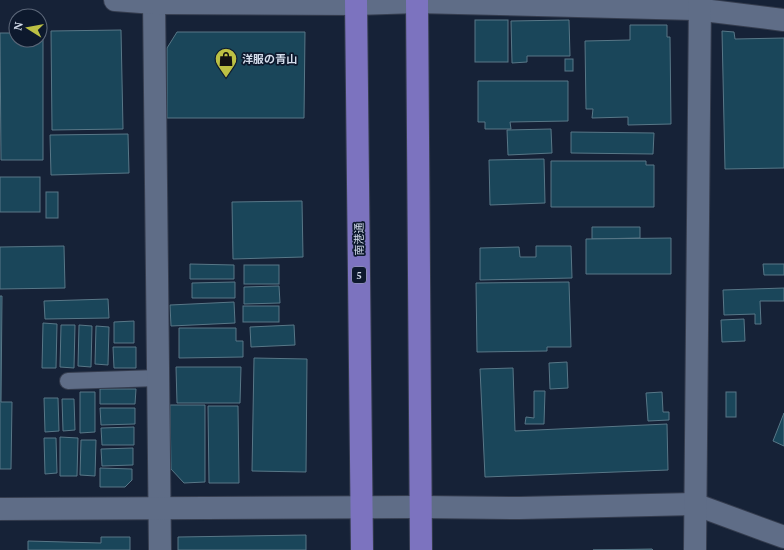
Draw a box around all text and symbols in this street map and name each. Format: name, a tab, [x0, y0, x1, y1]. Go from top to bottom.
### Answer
north arrow	[8, 8, 48, 48]
text: N	[11, 20, 26, 32]
shop icon: 洋服の青山	[213, 46, 239, 79]
place label: 洋服の青山	[242, 52, 297, 66]
street label: 南港通	[352, 222, 366, 256]
road number: 5	[352, 267, 366, 283]

